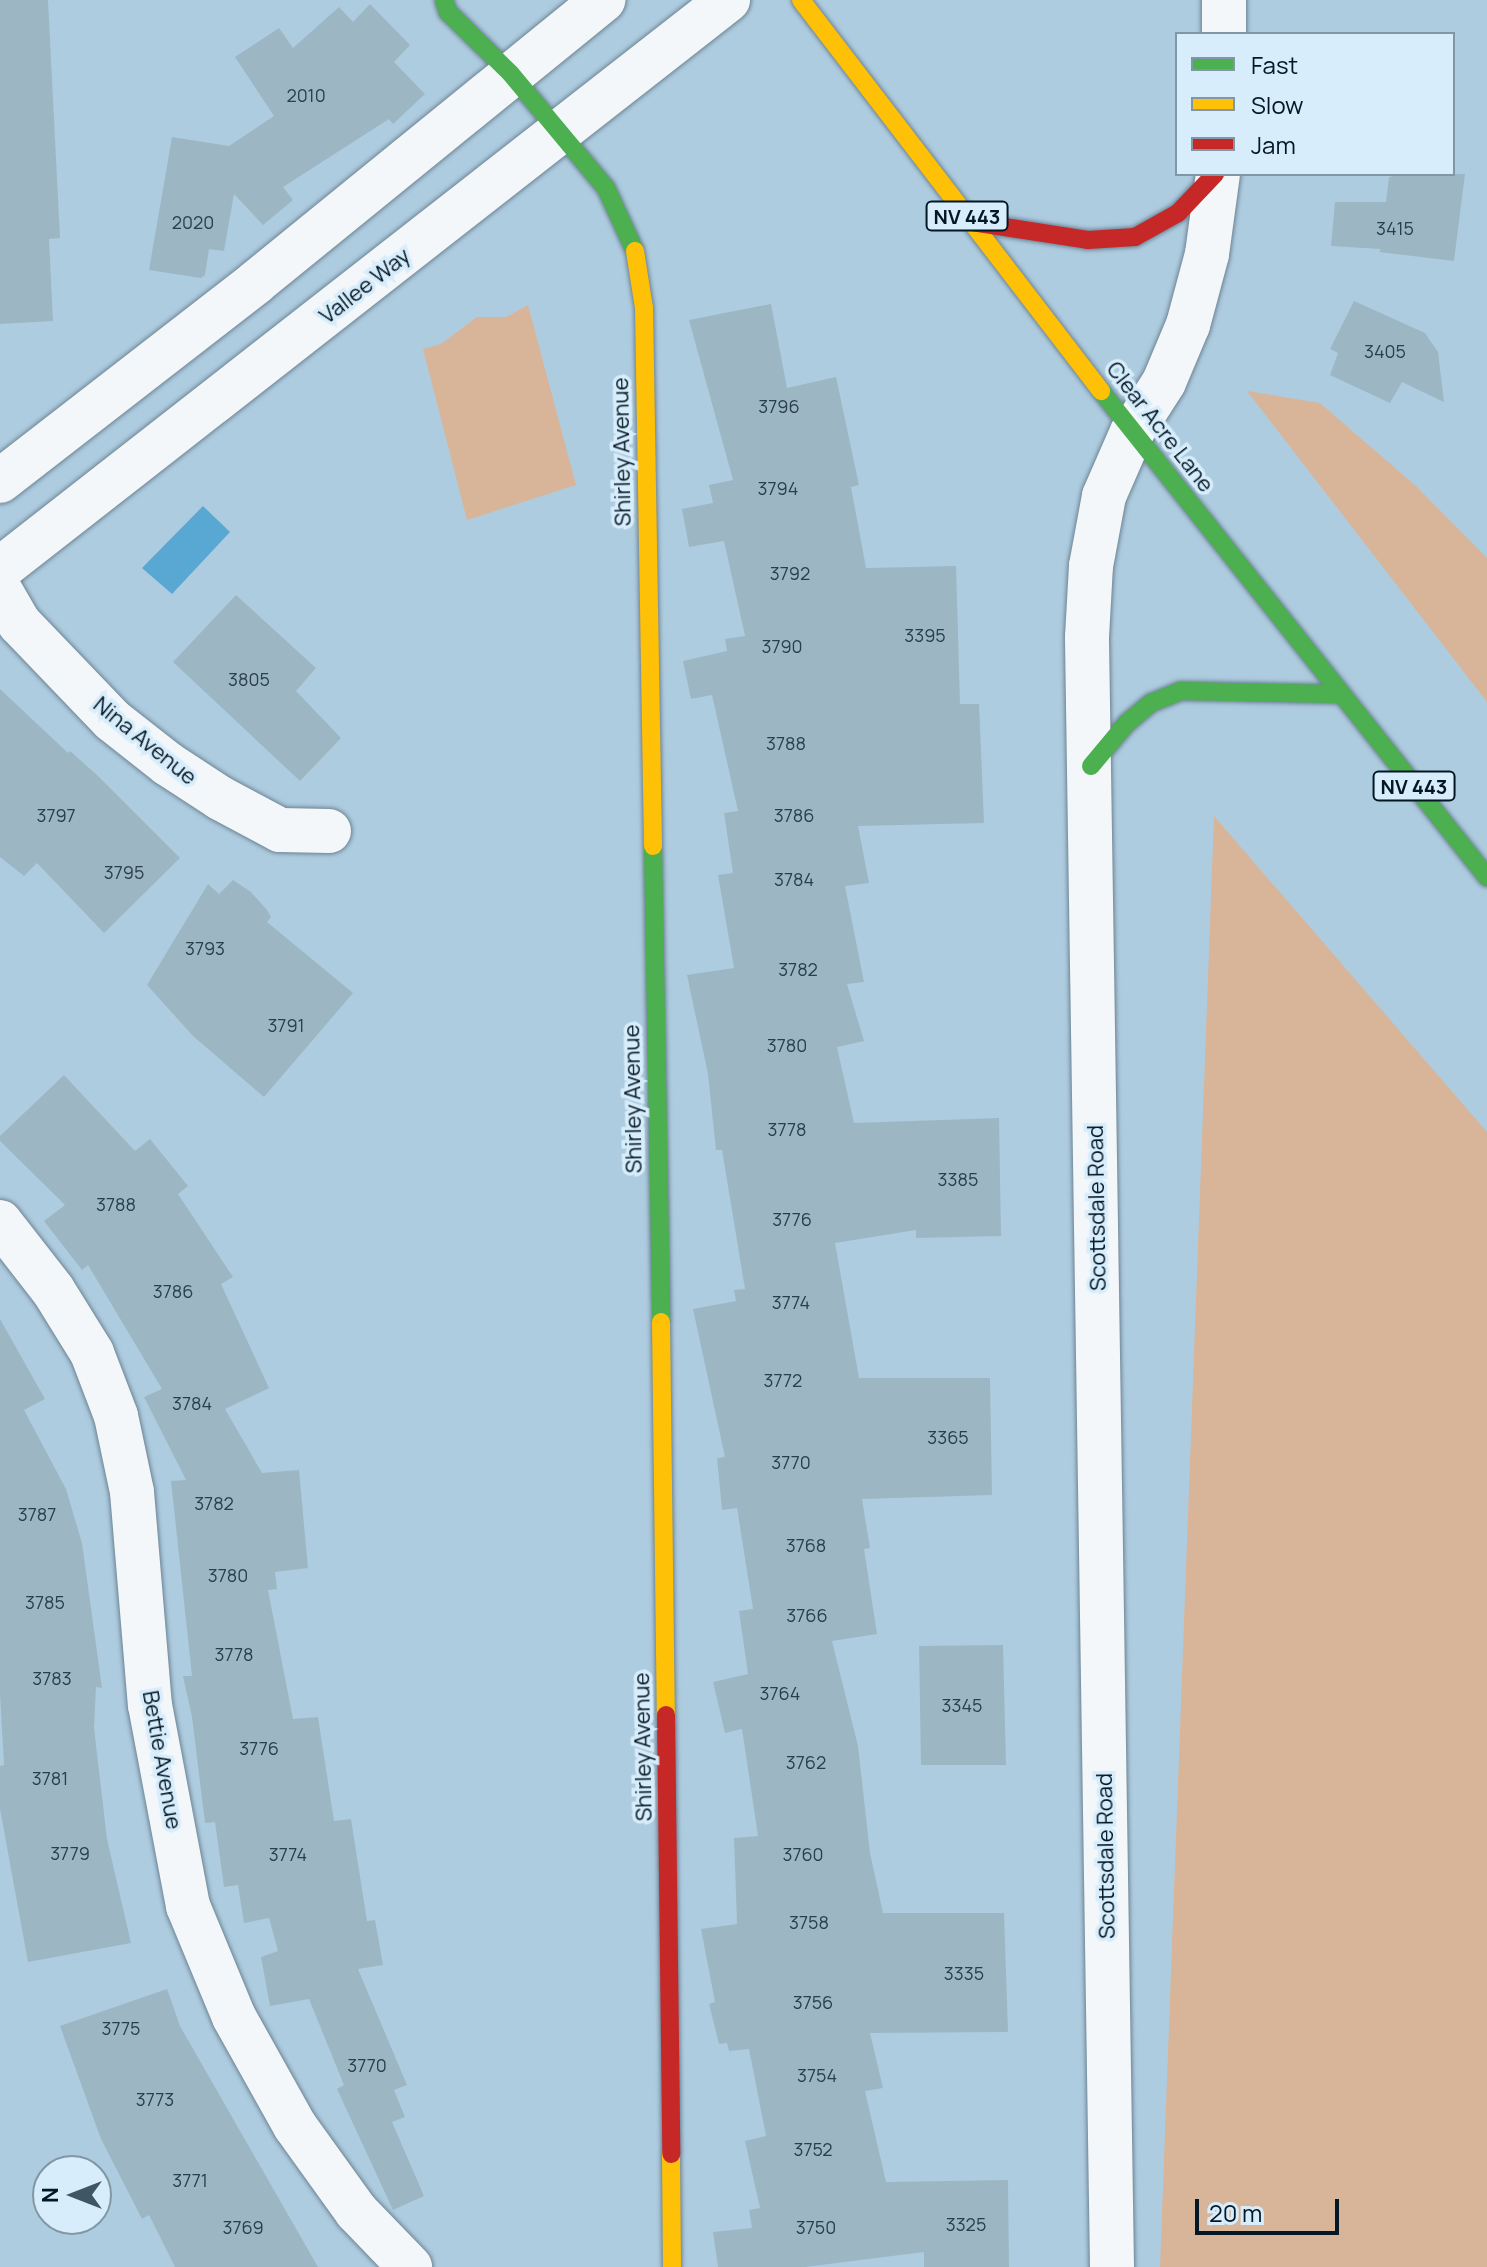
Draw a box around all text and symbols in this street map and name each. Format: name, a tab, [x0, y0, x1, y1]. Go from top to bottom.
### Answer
legend	[1175, 32, 1455, 176]
text: Fast	[1251, 48, 1298, 81]
house number: 2010	[286, 84, 326, 106]
text: Slow	[1251, 88, 1304, 121]
text: Jam	[1251, 128, 1296, 161]
road number: NV 443	[925, 200, 1009, 232]
house number: 2020	[172, 211, 214, 233]
house number: 3415	[1376, 217, 1414, 239]
street label: Vallee Way	[314, 242, 416, 330]
house number: 3405	[1364, 340, 1406, 362]
street label: Clear Acre Lane	[1101, 356, 1219, 498]
street label: Shirley Avenue	[608, 377, 636, 527]
house number: 3796	[758, 395, 800, 417]
house number: 3794	[758, 477, 798, 499]
house number: 3792	[770, 562, 810, 584]
house number: 3395	[904, 624, 946, 646]
house number: 3790	[761, 635, 803, 657]
house number: 3805	[228, 668, 270, 690]
street label: Nina Avenue	[88, 691, 202, 791]
house number: 3788	[766, 732, 806, 754]
road number: NV 443	[1372, 770, 1456, 802]
house number: 3797	[37, 804, 75, 826]
house number: 3786	[774, 804, 814, 826]
house number: 3795	[104, 861, 144, 883]
house number: 3784	[774, 868, 814, 890]
house number: 3793	[185, 937, 225, 959]
house number: 3782	[778, 958, 818, 980]
house number: 3791	[267, 1014, 305, 1036]
street label: Shirley Avenue	[619, 1024, 647, 1174]
house number: 3780	[767, 1034, 807, 1056]
house number: 3778	[768, 1118, 806, 1140]
street label: Scottsdale Road	[1082, 1125, 1112, 1291]
house number: 3385	[938, 1168, 978, 1190]
house number: 3788	[96, 1193, 136, 1215]
house number: 3776	[772, 1208, 812, 1230]
house number: 3786	[153, 1280, 193, 1302]
house number: 3774	[772, 1291, 810, 1313]
house number: 3772	[764, 1369, 802, 1391]
house number: 3784	[172, 1392, 212, 1414]
house number: 3365	[927, 1426, 969, 1448]
house number: 3770	[771, 1451, 811, 1473]
house number: 3782	[194, 1492, 234, 1514]
house number: 3787	[18, 1503, 56, 1525]
house number: 3768	[786, 1534, 826, 1556]
house number: 3780	[208, 1564, 248, 1586]
house number: 3785	[25, 1591, 65, 1613]
house number: 3766	[786, 1604, 828, 1626]
house number: 3778	[215, 1643, 253, 1665]
house number: 3783	[32, 1667, 72, 1689]
street label: Shirley Avenue	[629, 1672, 657, 1822]
house number: 3764	[760, 1682, 800, 1704]
street label: Bettie Avenue	[137, 1689, 187, 1831]
house number: 3345	[942, 1694, 982, 1716]
house number: 3776	[239, 1737, 279, 1759]
house number: 3762	[786, 1751, 826, 1773]
house number: 3781	[32, 1767, 68, 1789]
street label: Scottsdale Road	[1091, 1773, 1121, 1939]
house number: 3779	[50, 1842, 90, 1864]
house number: 3774	[269, 1843, 307, 1865]
house number: 3760	[782, 1843, 824, 1865]
house number: 3758	[789, 1911, 829, 1933]
house number: 3335	[944, 1962, 984, 1984]
house number: 3756	[793, 1991, 833, 2013]
house number: 3775	[102, 2017, 140, 2039]
house number: 3770	[347, 2054, 387, 2076]
house number: 3754	[797, 2064, 837, 2086]
house number: 3773	[136, 2088, 174, 2110]
house number: 3752	[793, 2138, 833, 2160]
north arrow	[32, 2155, 112, 2235]
house number: 3771	[172, 2169, 208, 2191]
scale bar	[1199, 2183, 1343, 2233]
text: N	[35, 2187, 65, 2203]
text: 20 m	[1209, 2196, 1262, 2229]
house number: 3325	[946, 2213, 986, 2235]
house number: 3769	[222, 2216, 264, 2238]
house number: 3750	[796, 2216, 836, 2238]

